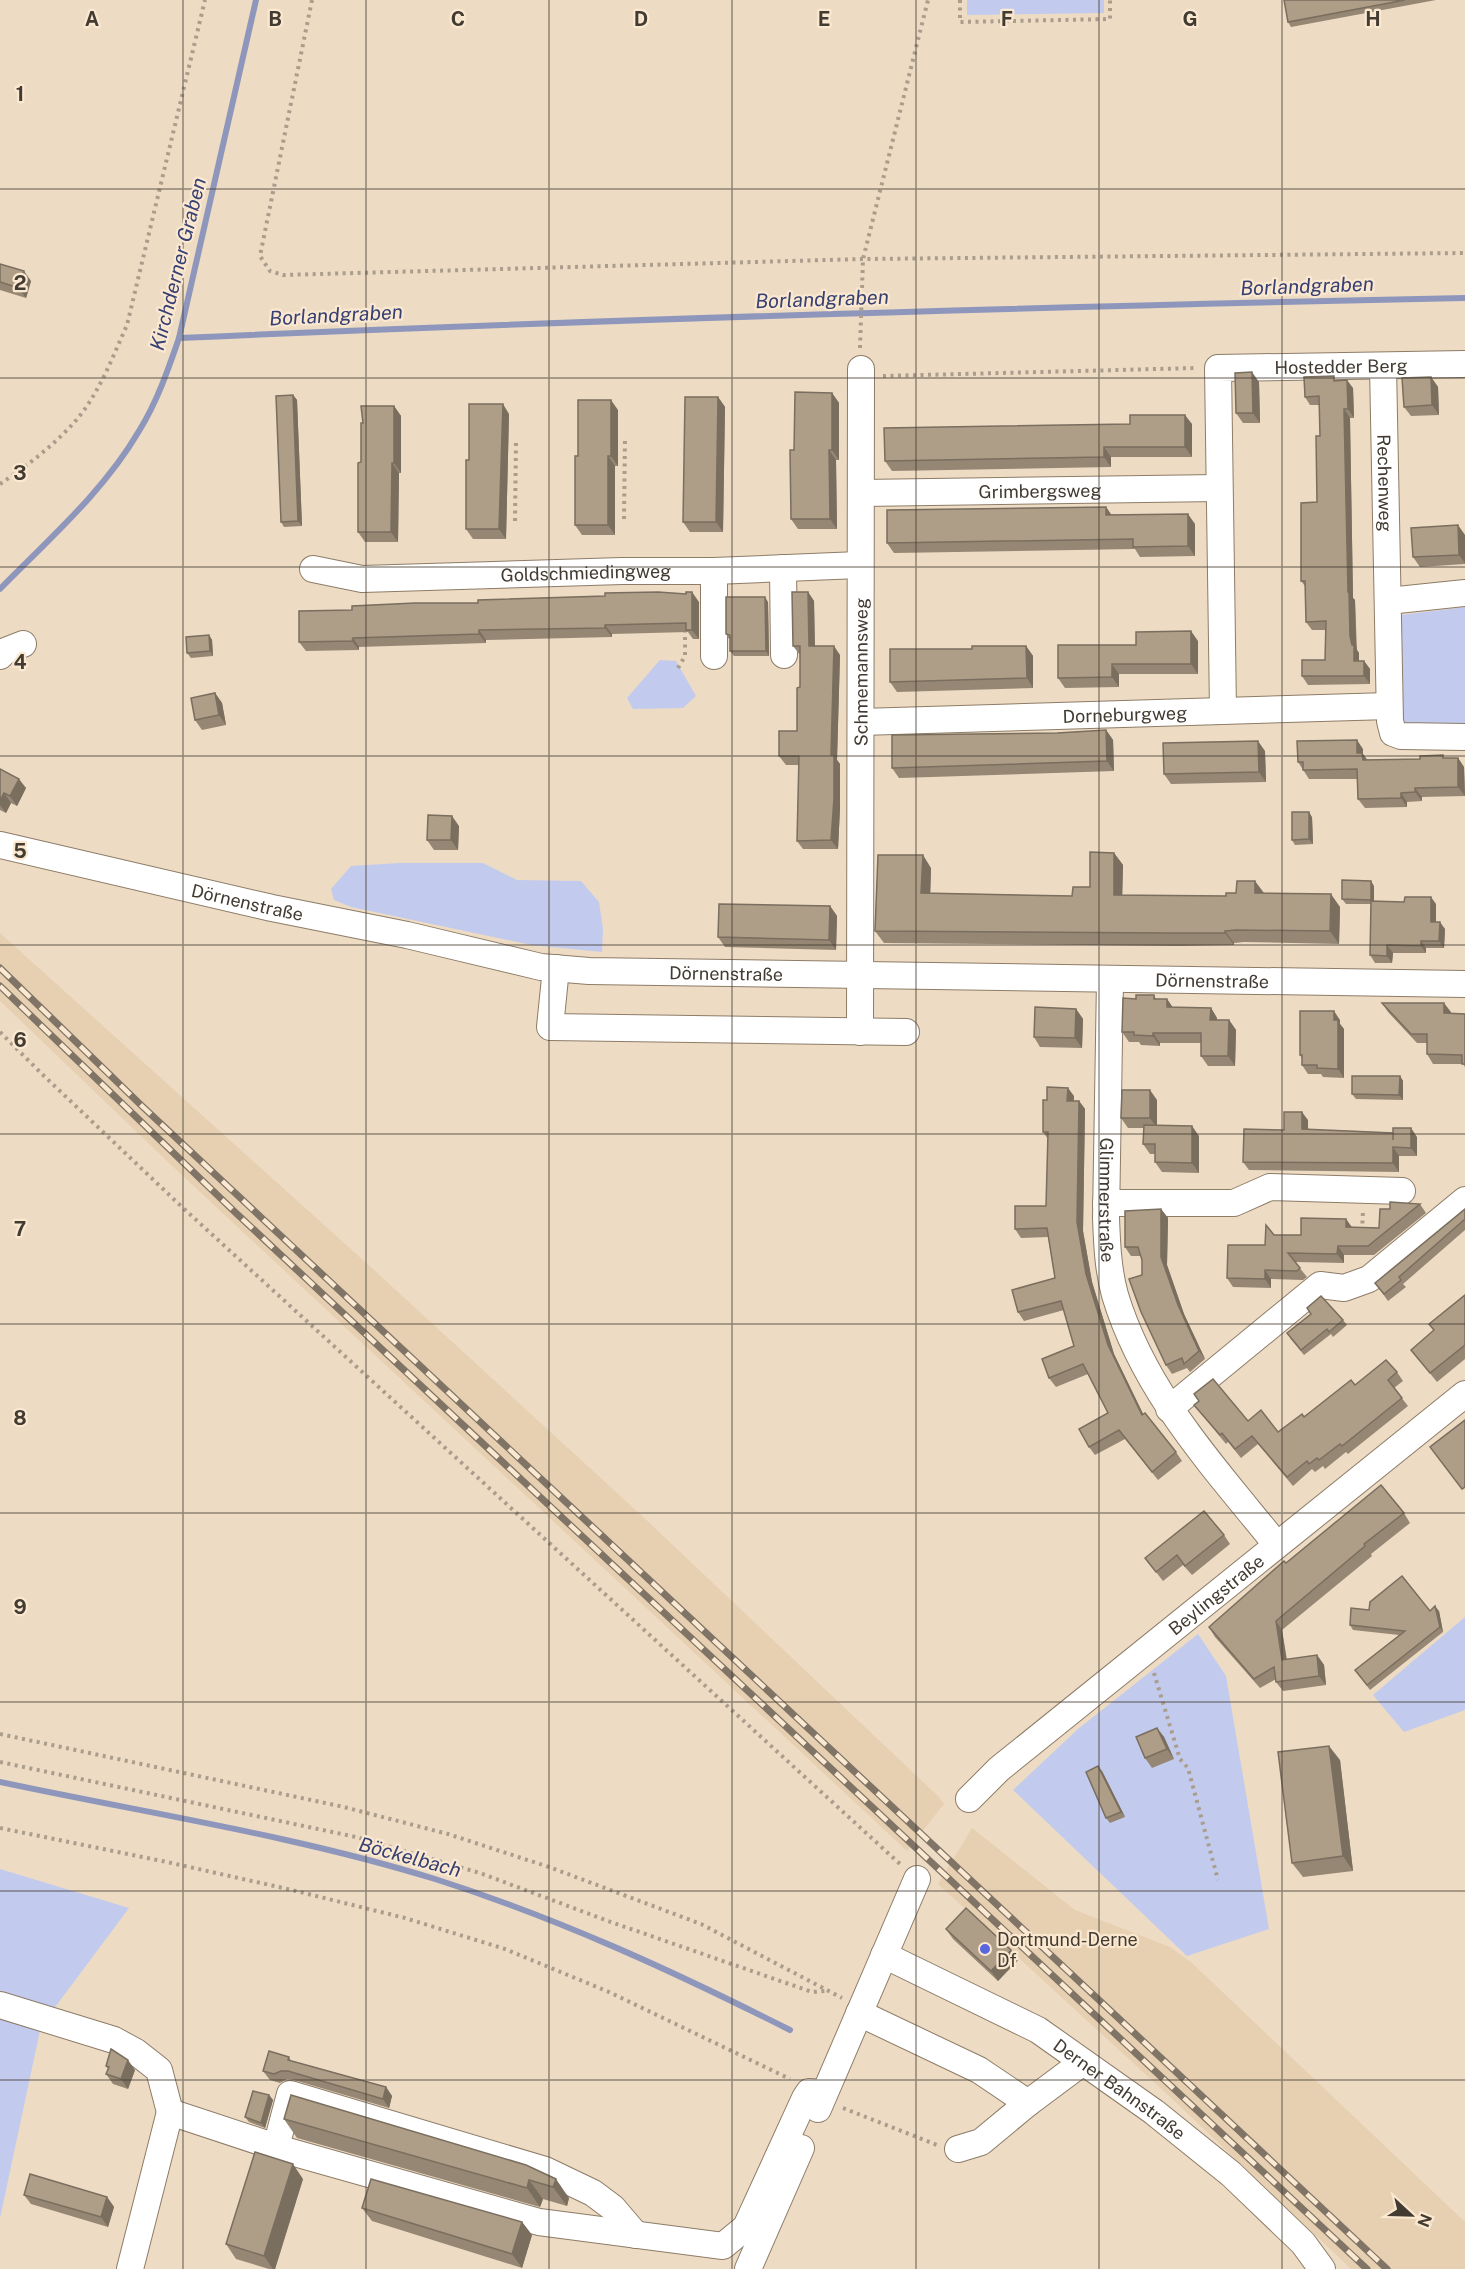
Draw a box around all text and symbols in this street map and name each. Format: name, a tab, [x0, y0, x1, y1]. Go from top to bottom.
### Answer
text: A	[85, 7, 99, 31]
text: B	[268, 7, 282, 31]
text: C	[451, 7, 465, 31]
text: D	[634, 7, 648, 31]
text: E	[818, 7, 830, 31]
text: F	[1001, 7, 1013, 31]
text: G	[1182, 7, 1198, 31]
text: H	[1365, 7, 1381, 31]
text: 1	[16, 82, 24, 106]
water label: Kirchderner Graben	[145, 175, 211, 353]
text: 2	[14, 271, 26, 295]
water label: Borlandgraben	[1240, 272, 1374, 300]
water label: Borlandgraben	[755, 285, 889, 313]
water label: Borlandgraben	[269, 300, 403, 330]
street label: Hostedder Berg	[1274, 354, 1408, 378]
street label: Rechenweg	[1374, 434, 1397, 532]
text: 3	[13, 461, 27, 485]
street label: Grimbergsweg	[978, 479, 1102, 502]
street label: Goldschmiedingweg	[500, 560, 671, 585]
street label: Schmemannsweg	[850, 598, 871, 746]
text: 4	[13, 650, 27, 674]
street label: Dorneburgweg	[1062, 702, 1188, 726]
text: 5	[13, 839, 27, 863]
street label: Dörnenstraße	[190, 879, 305, 925]
street label: Dörnenstraße	[669, 962, 783, 984]
street label: Dörnenstraße	[1155, 969, 1269, 992]
text: 6	[13, 1028, 27, 1052]
street label: Glimmerstraße	[1096, 1137, 1119, 1263]
text: 7	[14, 1217, 26, 1241]
text: 8	[13, 1406, 27, 1430]
street label: Beylingstraße	[1164, 1550, 1268, 1639]
text: 9	[13, 1595, 27, 1619]
water label: Böckelbach	[356, 1832, 464, 1882]
place label: Dortmund-Derne Df	[997, 1929, 1138, 1971]
marker: Dortmund-Derne Df	[978, 1942, 992, 1956]
street label: Derner Bahnstraße	[1050, 2034, 1190, 2144]
north arrow	[1381, 2185, 1441, 2245]
text: N	[1413, 2211, 1436, 2230]

